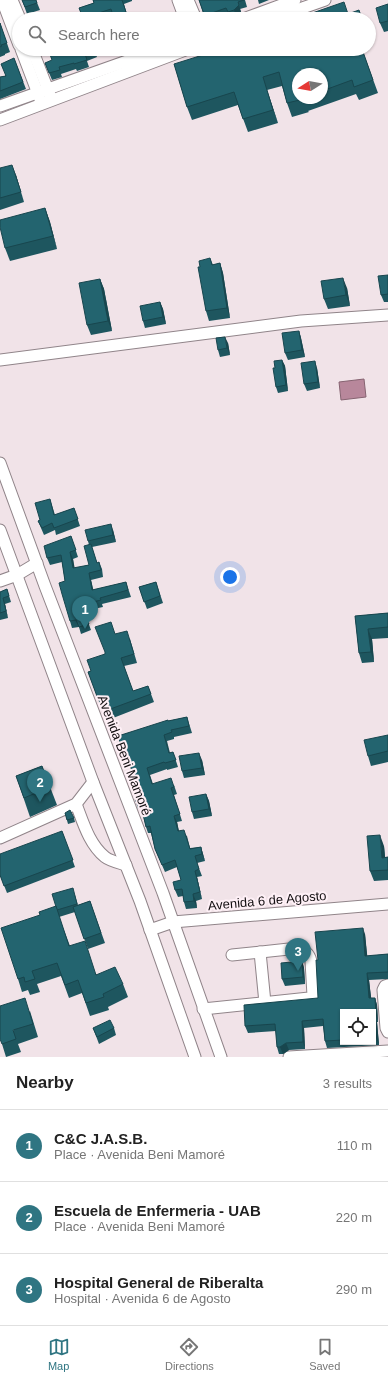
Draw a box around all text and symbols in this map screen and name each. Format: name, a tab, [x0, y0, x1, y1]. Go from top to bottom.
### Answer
search box	[12, 12, 376, 56]
icon: search	[26, 23, 48, 45]
text: Search here	[58, 26, 140, 43]
north arrow	[292, 68, 328, 104]
your location	[220, 567, 240, 587]
pin: 1	[72, 596, 98, 629]
street label: Avenida Beni Mamoré	[95, 693, 154, 817]
pin: 2	[27, 769, 53, 802]
street label: Avenida 6 de Agosto	[207, 888, 327, 913]
pin: 3	[285, 938, 311, 971]
map controls	[340, 1009, 376, 1045]
button: locate	[340, 1009, 376, 1045]
text: Nearby	[16, 1073, 74, 1092]
text: 3 results	[323, 1076, 372, 1091]
text: C&C J.A.S.B.	[54, 1130, 147, 1147]
text: 1	[25, 1138, 33, 1153]
text: 110 m	[337, 1138, 372, 1153]
text: Place · Avenida Beni Mamoré	[54, 1147, 225, 1162]
text: Escuela de Enfermeria - UAB	[54, 1202, 261, 1219]
text: 2	[25, 1210, 33, 1225]
text: 220 m	[336, 1210, 372, 1225]
text: Place · Avenida Beni Mamoré	[54, 1219, 225, 1234]
text: Hospital General de Riberalta	[54, 1274, 263, 1291]
text: 3	[25, 1282, 33, 1297]
text: 290 m	[336, 1282, 372, 1297]
text: Hospital · Avenida 6 de Agosto	[54, 1291, 231, 1306]
tab: Map	[48, 1336, 70, 1372]
tab: Directions	[165, 1336, 214, 1372]
tab: Saved	[309, 1336, 340, 1372]

